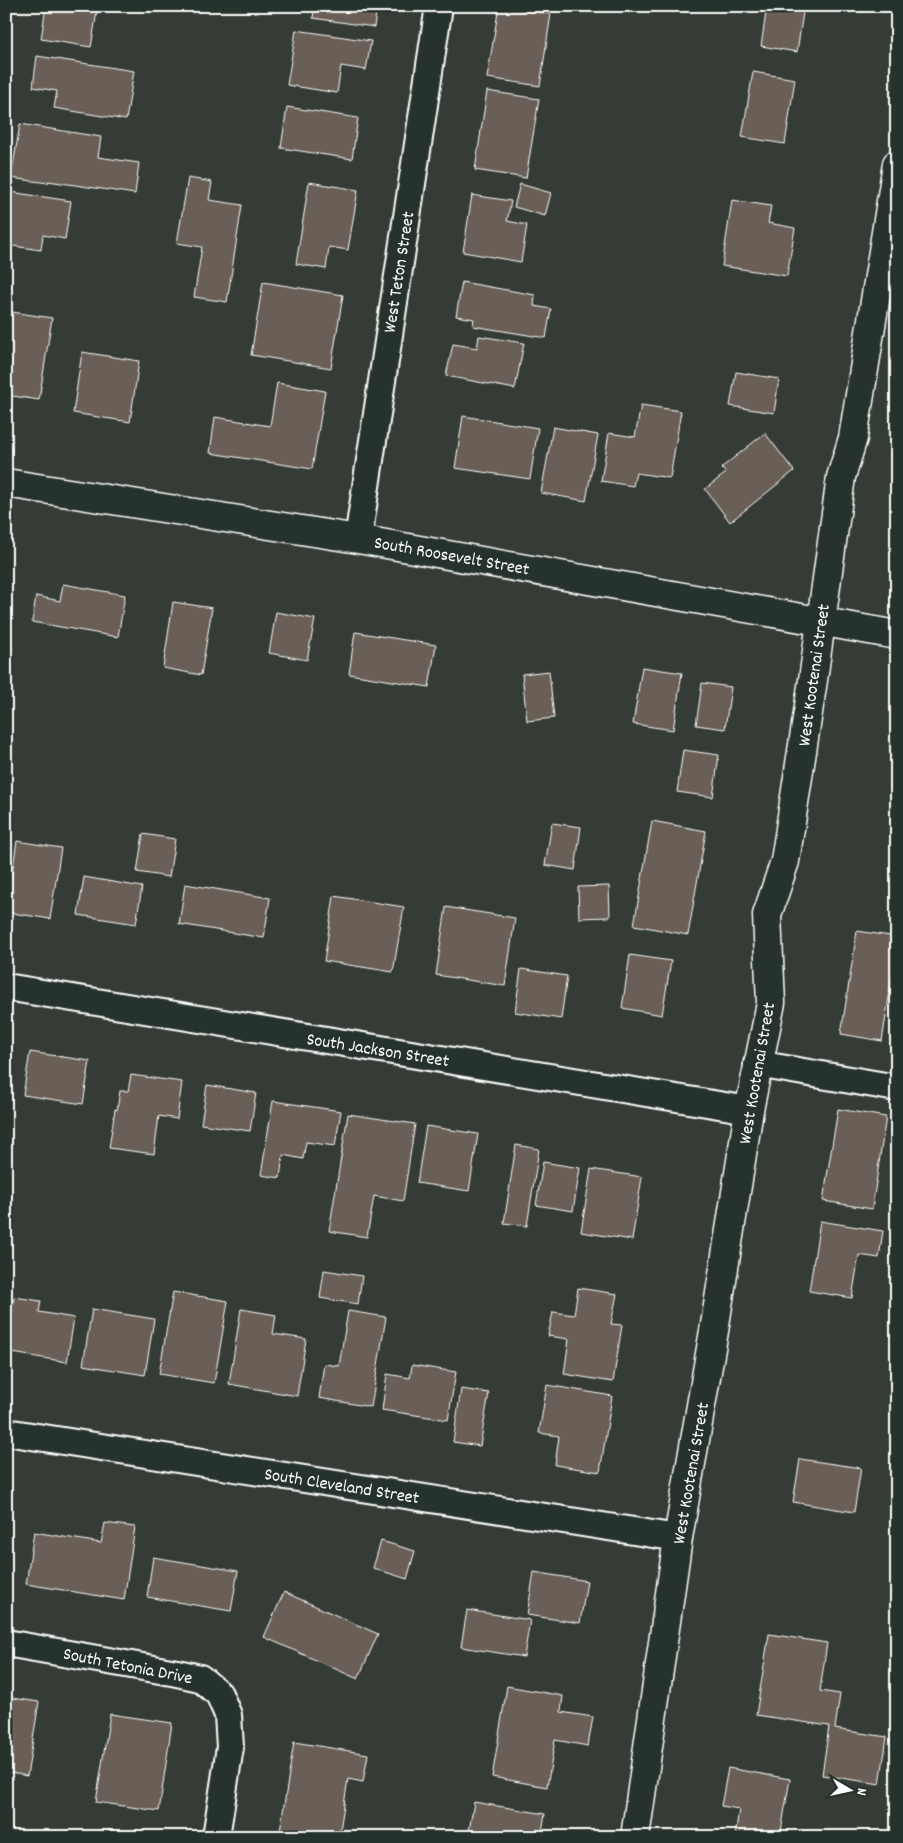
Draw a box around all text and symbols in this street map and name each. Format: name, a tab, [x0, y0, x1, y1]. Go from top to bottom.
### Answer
street label: West Teton Street	[379, 210, 422, 335]
street label: South Roosevelt Street	[372, 532, 531, 583]
street label: West Kootenai Street	[793, 602, 838, 748]
street label: West Kootenai Street	[734, 1000, 783, 1146]
street label: South Jackson Street	[304, 1028, 451, 1075]
street label: West Kootenai Street	[668, 1400, 717, 1546]
street label: South Cleveland Street	[262, 1463, 421, 1512]
street label: South Tetonia Drive	[61, 1643, 194, 1692]
north arrow	[826, 1766, 876, 1816]
text: N	[850, 1787, 871, 1797]

